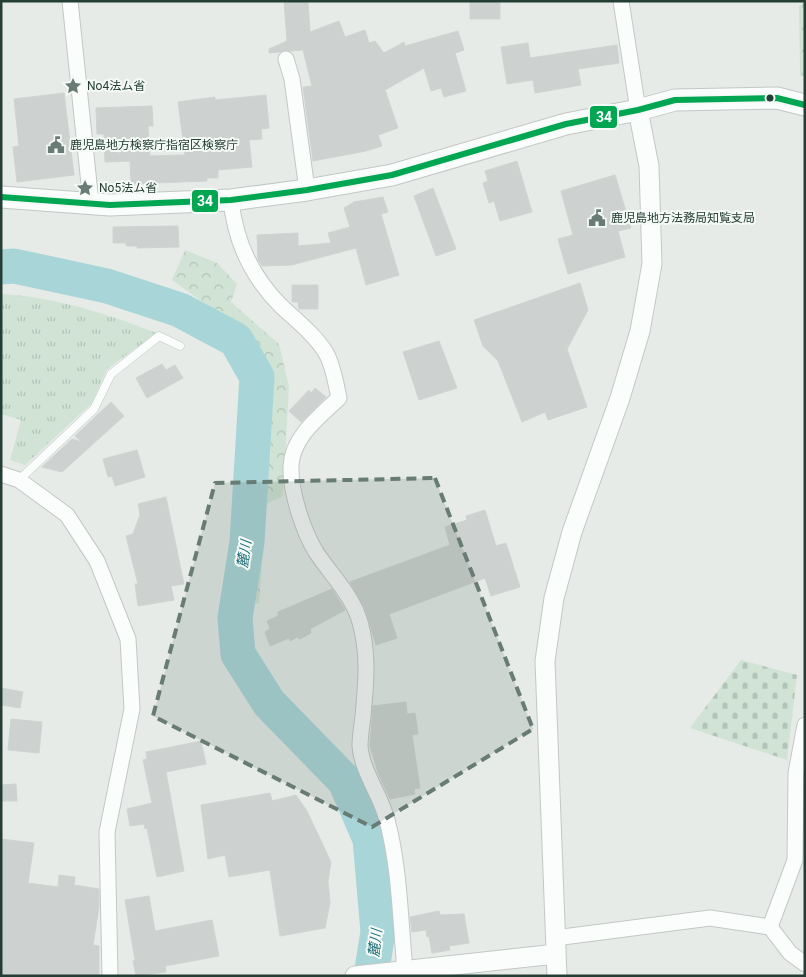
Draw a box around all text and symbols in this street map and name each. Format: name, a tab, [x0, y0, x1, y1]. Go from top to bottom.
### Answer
place icon: No4法ム省	[63, 76, 83, 96]
place label: No4法ム省	[87, 79, 145, 93]
unlabelled marker	[765, 93, 775, 103]
line badge: 34	[589, 105, 618, 129]
text: 34	[596, 109, 612, 125]
public building icon: 鹿児島地方検察庁指宿区検察庁	[46, 135, 66, 155]
place label: 鹿児島地方検察庁指宿区検察庁	[70, 138, 238, 152]
place icon: No5法ム省	[75, 178, 95, 198]
place label: No5法ム省	[99, 181, 157, 195]
line badge: 34	[191, 189, 219, 213]
text: 34	[197, 193, 213, 209]
public building icon: 鹿児島地方法務局知覧支局	[587, 208, 607, 228]
place label: 鹿児島地方法務局知覧支局	[611, 211, 755, 225]
water label: 麓川	[234, 537, 254, 569]
water label: 麓川	[366, 926, 385, 958]

